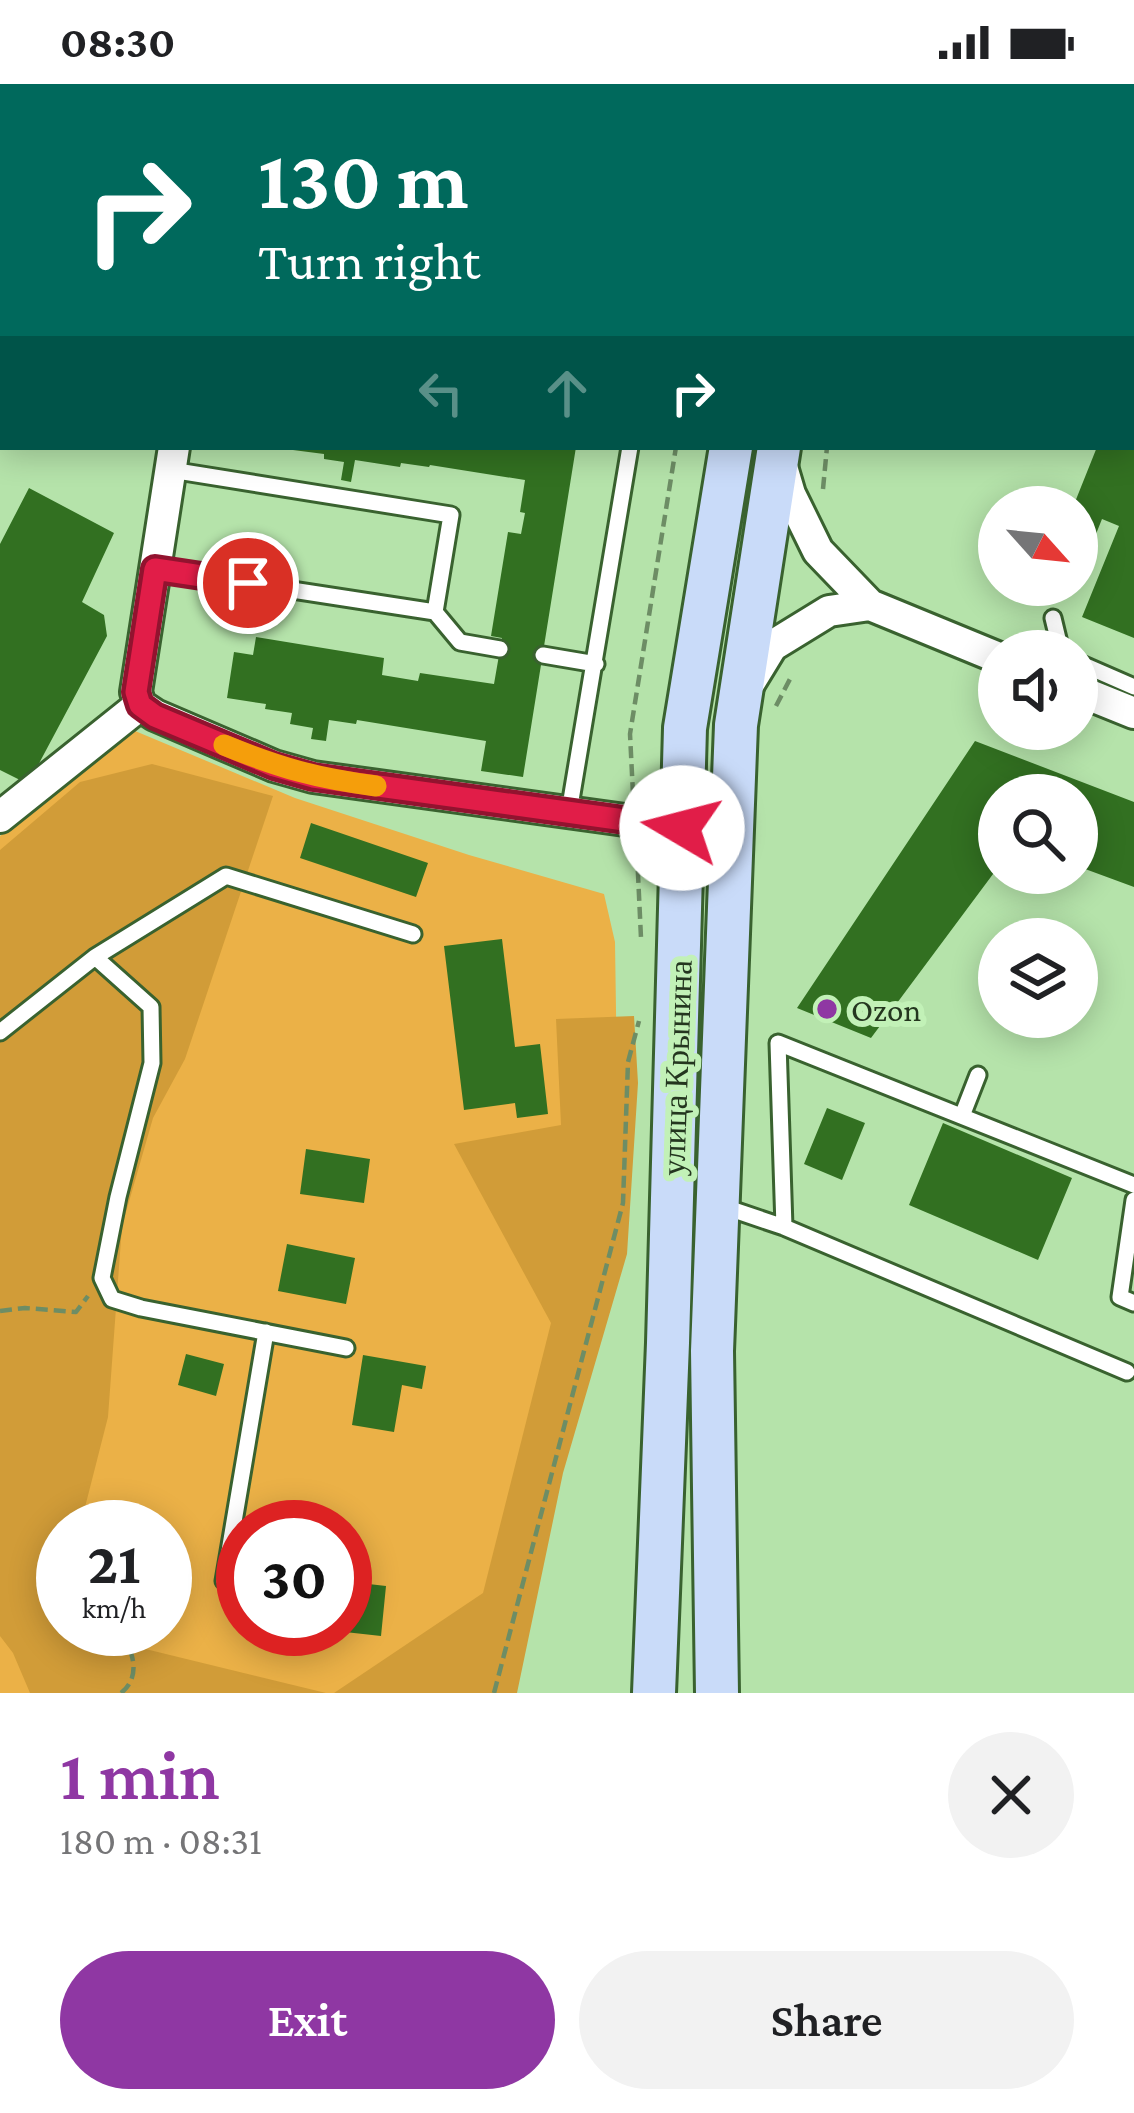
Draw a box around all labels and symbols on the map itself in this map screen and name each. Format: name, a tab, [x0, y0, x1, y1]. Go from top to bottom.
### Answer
north arrow	[978, 486, 1098, 606]
pin	[197, 532, 299, 634]
position arrow	[619, 765, 745, 891]
street label: улица Крынина	[654, 959, 699, 1177]
place label: Ozon	[851, 991, 921, 1028]
marker: Ozon	[814, 996, 840, 1022]
speed limit sign: 30	[216, 1500, 372, 1656]

